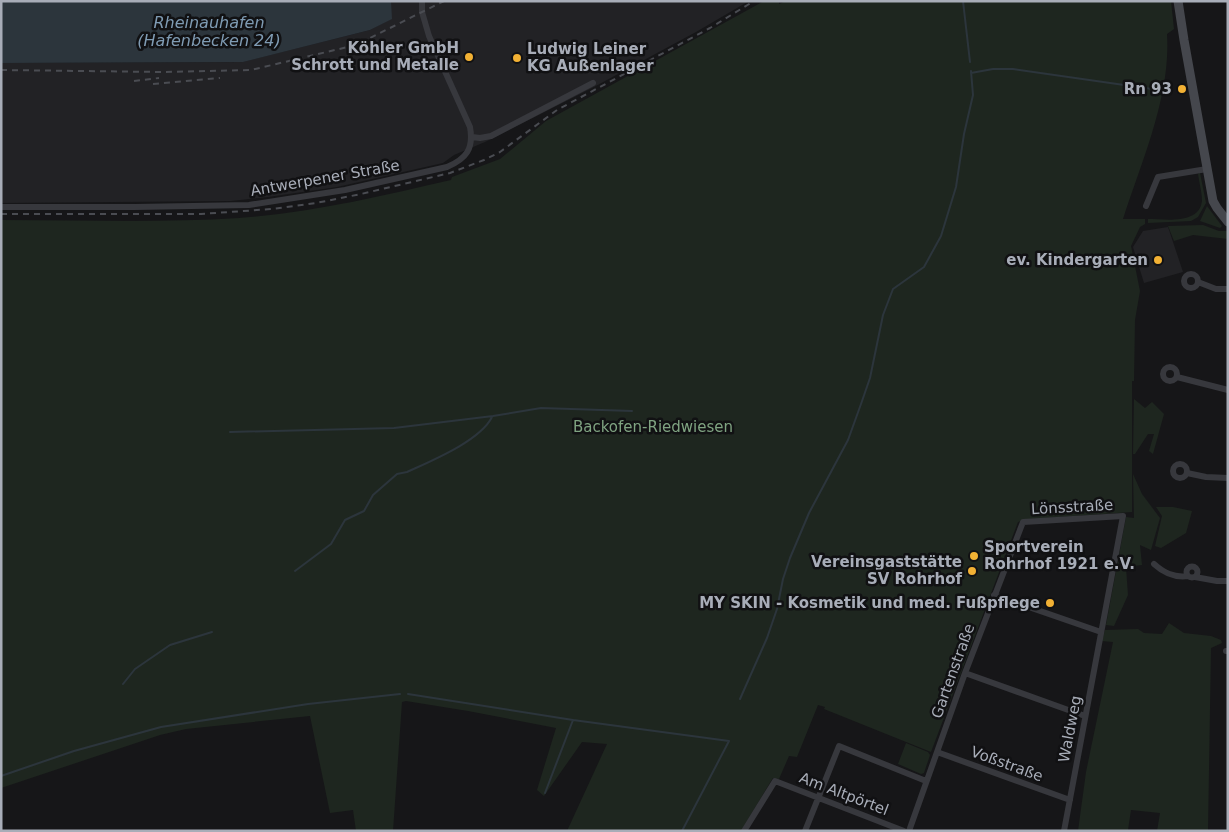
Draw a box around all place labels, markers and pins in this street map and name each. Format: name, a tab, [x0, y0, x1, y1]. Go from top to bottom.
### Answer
place label: Köhler GmbH Schrott und Metalle	[291, 39, 459, 74]
place label: Ludwig Leiner KG Außenlager	[527, 40, 654, 75]
marker: Köhler GmbH Schrott und Metalle	[463, 51, 475, 63]
marker: Ludwig Leiner KG Außenlager	[511, 52, 523, 64]
place label: Rn 93	[1124, 80, 1172, 98]
marker: Rn 93	[1176, 83, 1188, 95]
place label: ev. Kindergarten	[1006, 251, 1148, 269]
marker: ev. Kindergarten	[1152, 254, 1164, 266]
place label: Sportverein Rohrhof 1921 e.V.	[984, 538, 1135, 573]
marker: Sportverein Rohrhof 1921 e.V.	[968, 550, 980, 562]
place label: Vereinsgaststätte SV Rohrhof	[811, 553, 962, 588]
marker: Vereinsgaststätte SV Rohrhof	[966, 565, 978, 577]
place label: MY SKIN - Kosmetik und med. Fußpflege	[699, 594, 1040, 612]
marker: MY SKIN - Kosmetik und med. Fußpflege	[1044, 597, 1056, 609]

